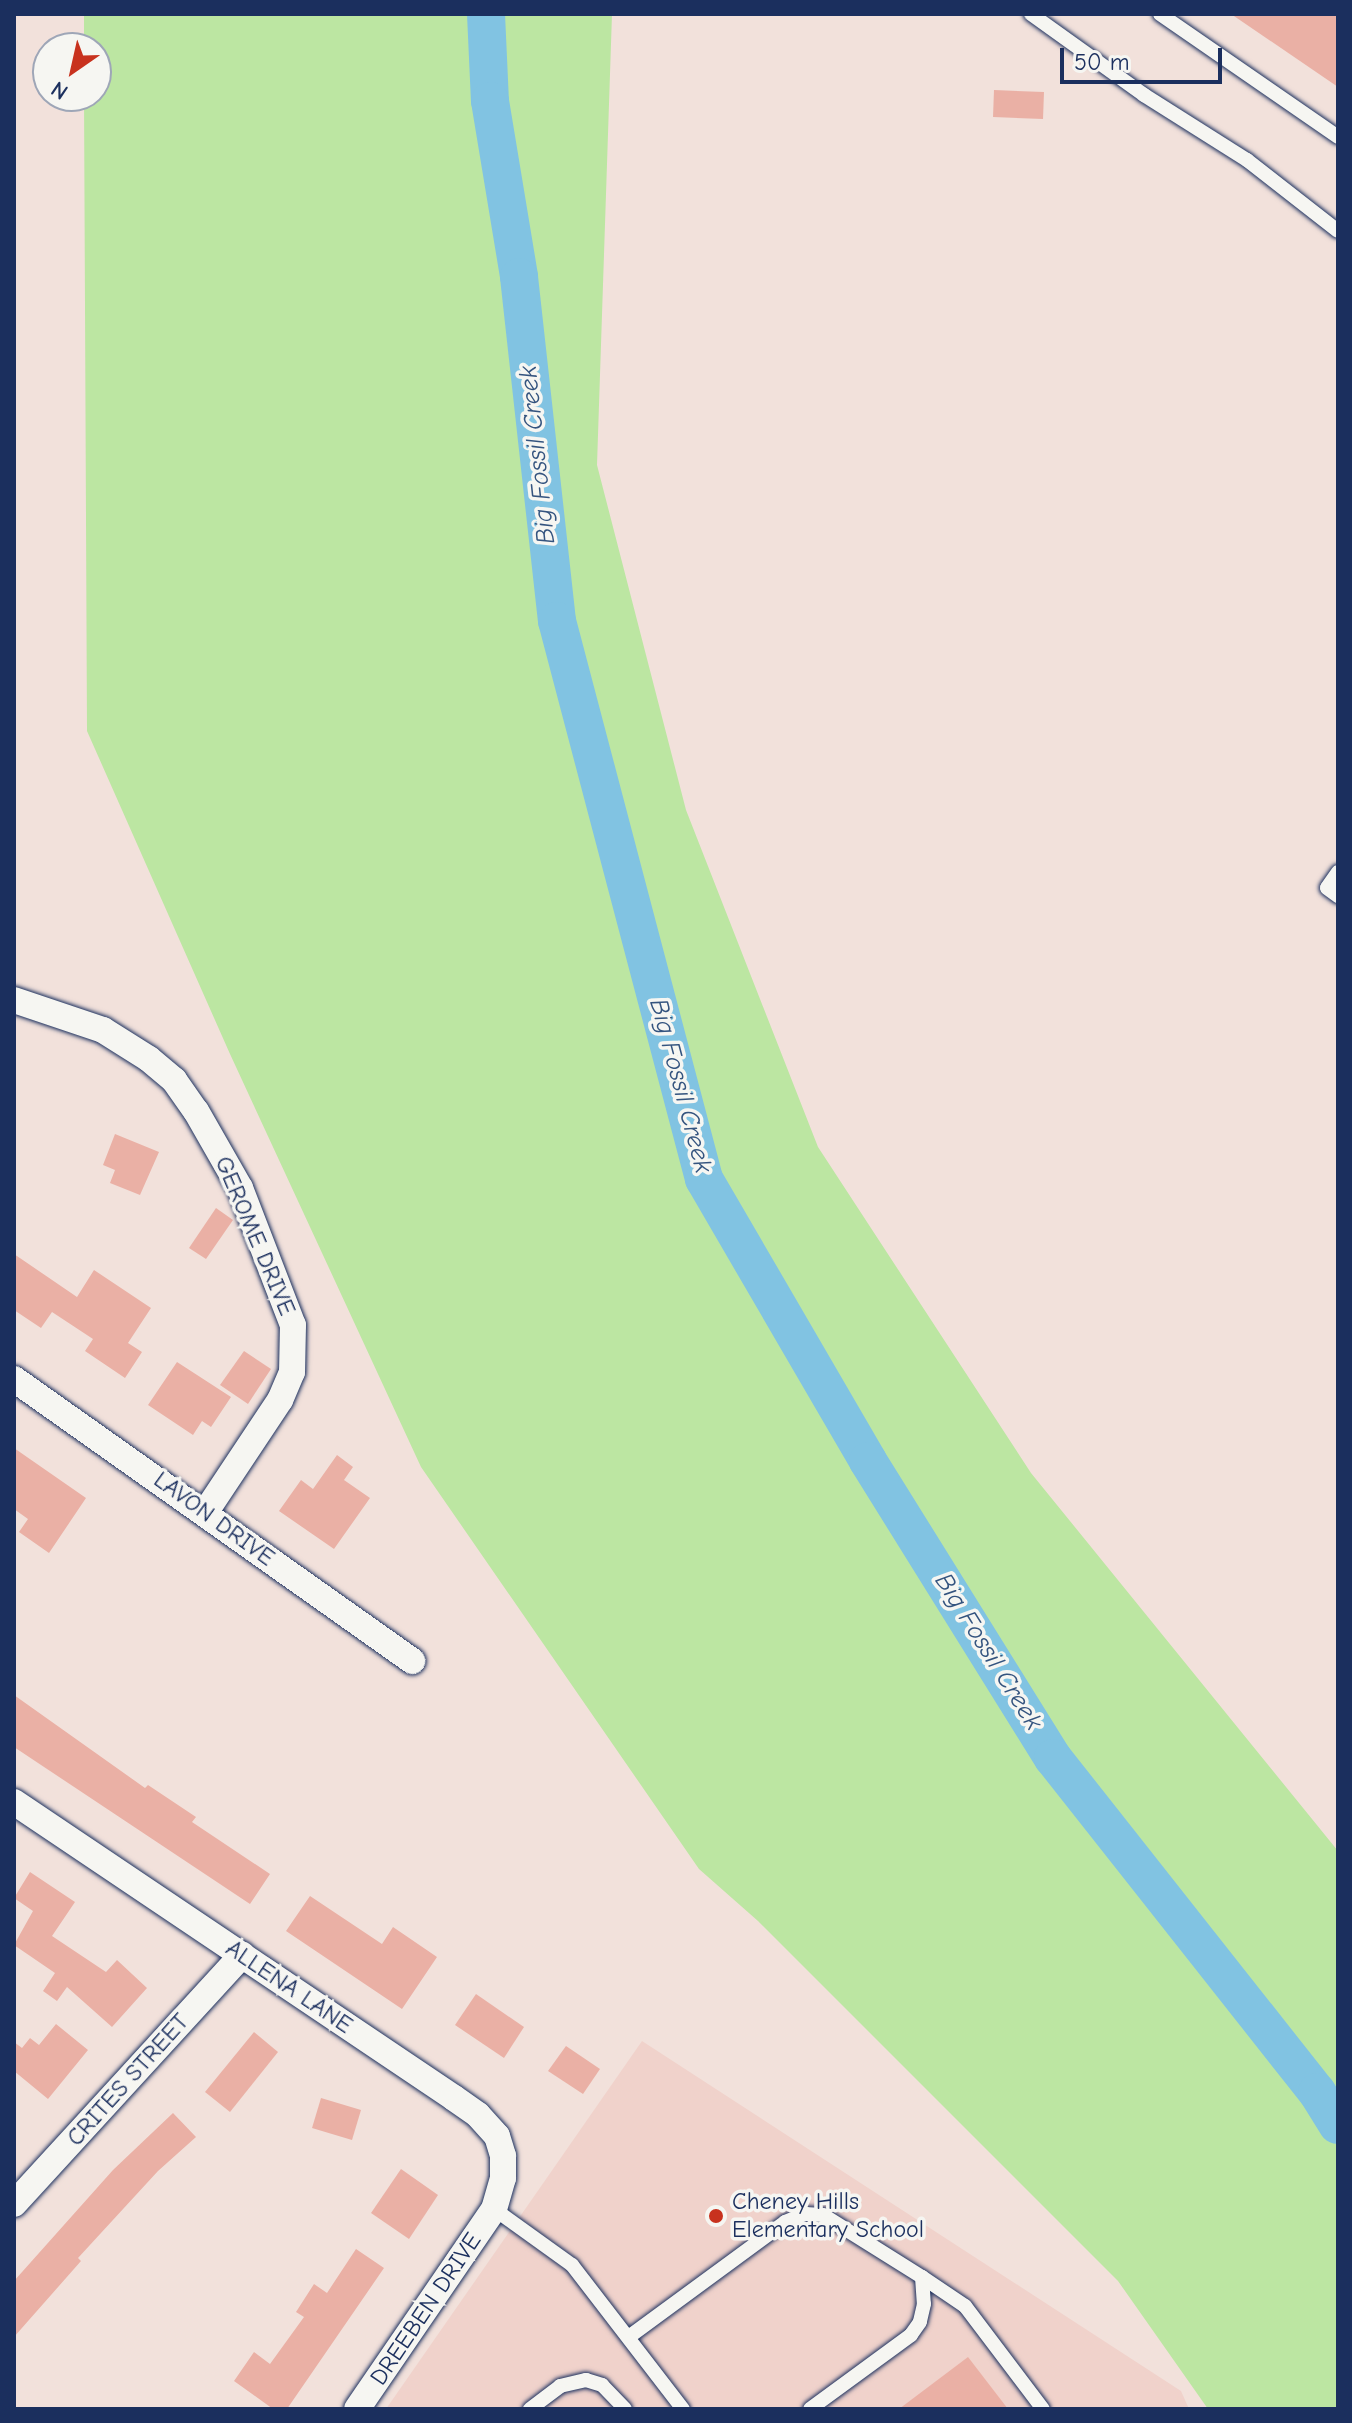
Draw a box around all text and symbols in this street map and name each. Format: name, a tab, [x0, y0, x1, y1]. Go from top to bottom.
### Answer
north arrow	[32, 32, 112, 112]
scale bar	[1064, 32, 1226, 82]
text: 50 m	[1074, 48, 1130, 76]
text: N	[46, 75, 73, 105]
water label: Big Fossil Creek	[513, 364, 563, 546]
water label: Big Fossil Creek	[642, 995, 718, 1177]
street label: GEROME DRIVE	[209, 1152, 301, 1320]
street label: LAVON DRIVE	[148, 1466, 280, 1572]
water label: Big Fossil Creek	[927, 1568, 1049, 1736]
street label: ALLENA LANE	[220, 1934, 358, 2040]
street label: CRITES STREET	[61, 2008, 195, 2152]
place label: Cheney Hills Elementary School	[732, 2188, 924, 2244]
marker: Cheney Hills Elementary School	[707, 2207, 725, 2225]
street label: DREEBEN DRIVE	[364, 2227, 488, 2391]

